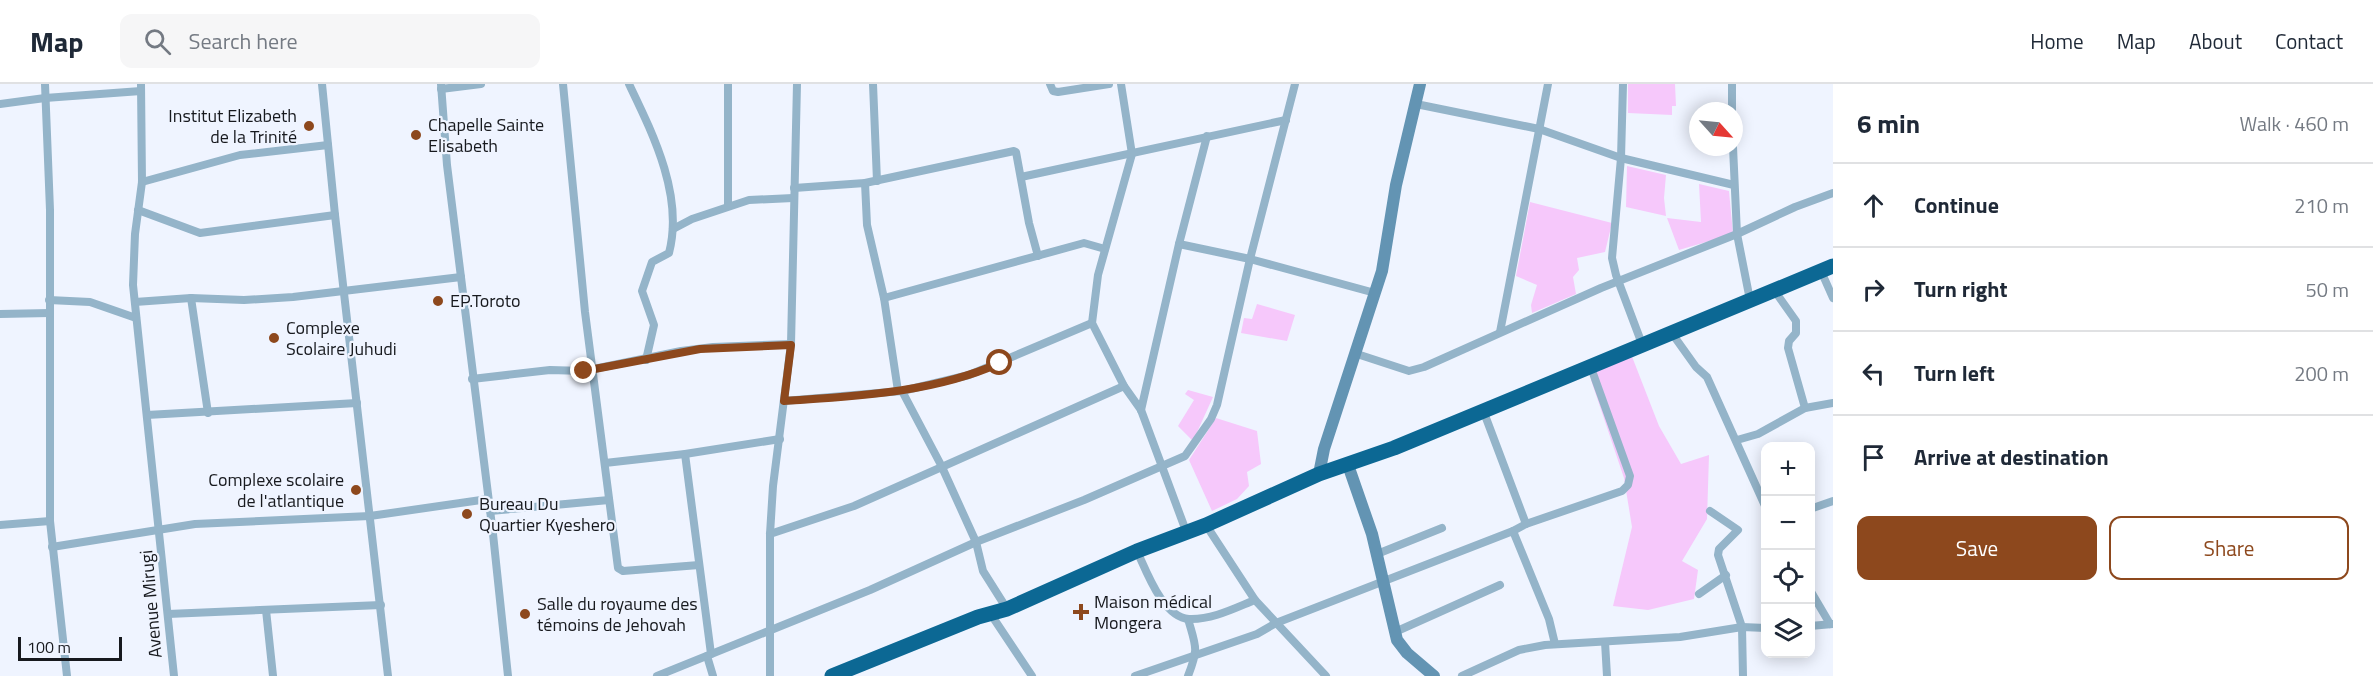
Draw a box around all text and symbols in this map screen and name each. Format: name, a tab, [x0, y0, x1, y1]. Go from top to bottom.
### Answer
search box	[120, 14, 540, 68]
text: Map	[30, 20, 84, 63]
text: Search here	[189, 24, 298, 58]
icon: search	[141, 25, 174, 58]
text: Home	[2030, 25, 2084, 57]
text: Map	[2117, 25, 2156, 57]
text: About	[2189, 25, 2242, 57]
text: Contact	[2275, 25, 2343, 57]
place label: Institut Elizabeth de la Trinité	[168, 102, 297, 150]
north arrow	[1689, 102, 1743, 156]
text: 6 min	[1857, 104, 1920, 143]
text: Walk · 460 m	[2240, 108, 2349, 139]
place label: Chapelle Sainte Elisabeth	[428, 111, 544, 159]
marker: Institut Elizabeth de la Trinité	[302, 119, 316, 133]
marker: Chapelle Sainte Elisabeth	[409, 128, 423, 142]
text: Continue	[1914, 188, 1999, 222]
icon: ahead	[1857, 189, 1890, 222]
text: 210 m	[2294, 190, 2349, 221]
text: Turn right	[1914, 272, 2008, 306]
icon: right	[1857, 273, 1890, 306]
text: 50 m	[2305, 274, 2349, 305]
place label: EP.Toroto	[450, 287, 521, 314]
marker: EP.Toroto	[431, 294, 445, 308]
place label: Complexe Scolaire Juhudi	[286, 314, 397, 362]
marker: Complexe Scolaire Juhudi	[267, 331, 281, 345]
route start	[986, 349, 1012, 375]
text: Turn left	[1914, 356, 1995, 390]
route end	[570, 357, 596, 383]
icon: left	[1857, 357, 1890, 390]
text: 200 m	[2294, 358, 2349, 389]
text: Arrive at destination	[1914, 440, 2109, 474]
icon: arrive	[1857, 441, 1890, 474]
map controls	[1761, 442, 1815, 658]
button: +	[1761, 442, 1815, 496]
place label: Complexe scolaire de l'atlantique	[208, 466, 344, 514]
marker: Complexe scolaire de l'atlantique	[349, 483, 363, 497]
place label: Bureau Du Quartier Kyeshero	[479, 490, 615, 538]
button: −	[1761, 496, 1815, 550]
marker: Bureau Du Quartier Kyeshero	[460, 507, 474, 521]
button: Save	[1857, 516, 2097, 580]
button: Share	[2109, 516, 2349, 580]
street label: Avenue Mirugi	[132, 549, 169, 659]
button: locate	[1761, 550, 1815, 604]
place label: Maison médical Mongera	[1094, 588, 1212, 636]
place label: Salle du royaume des témoins de Jehovah	[537, 590, 698, 638]
marker: Maison médical Mongera	[1072, 603, 1090, 621]
button: layers	[1761, 604, 1815, 658]
marker: Salle du royaume des témoins de Jehovah	[518, 607, 532, 621]
scale bar	[18, 634, 122, 662]
text: 100 m	[27, 635, 71, 659]

